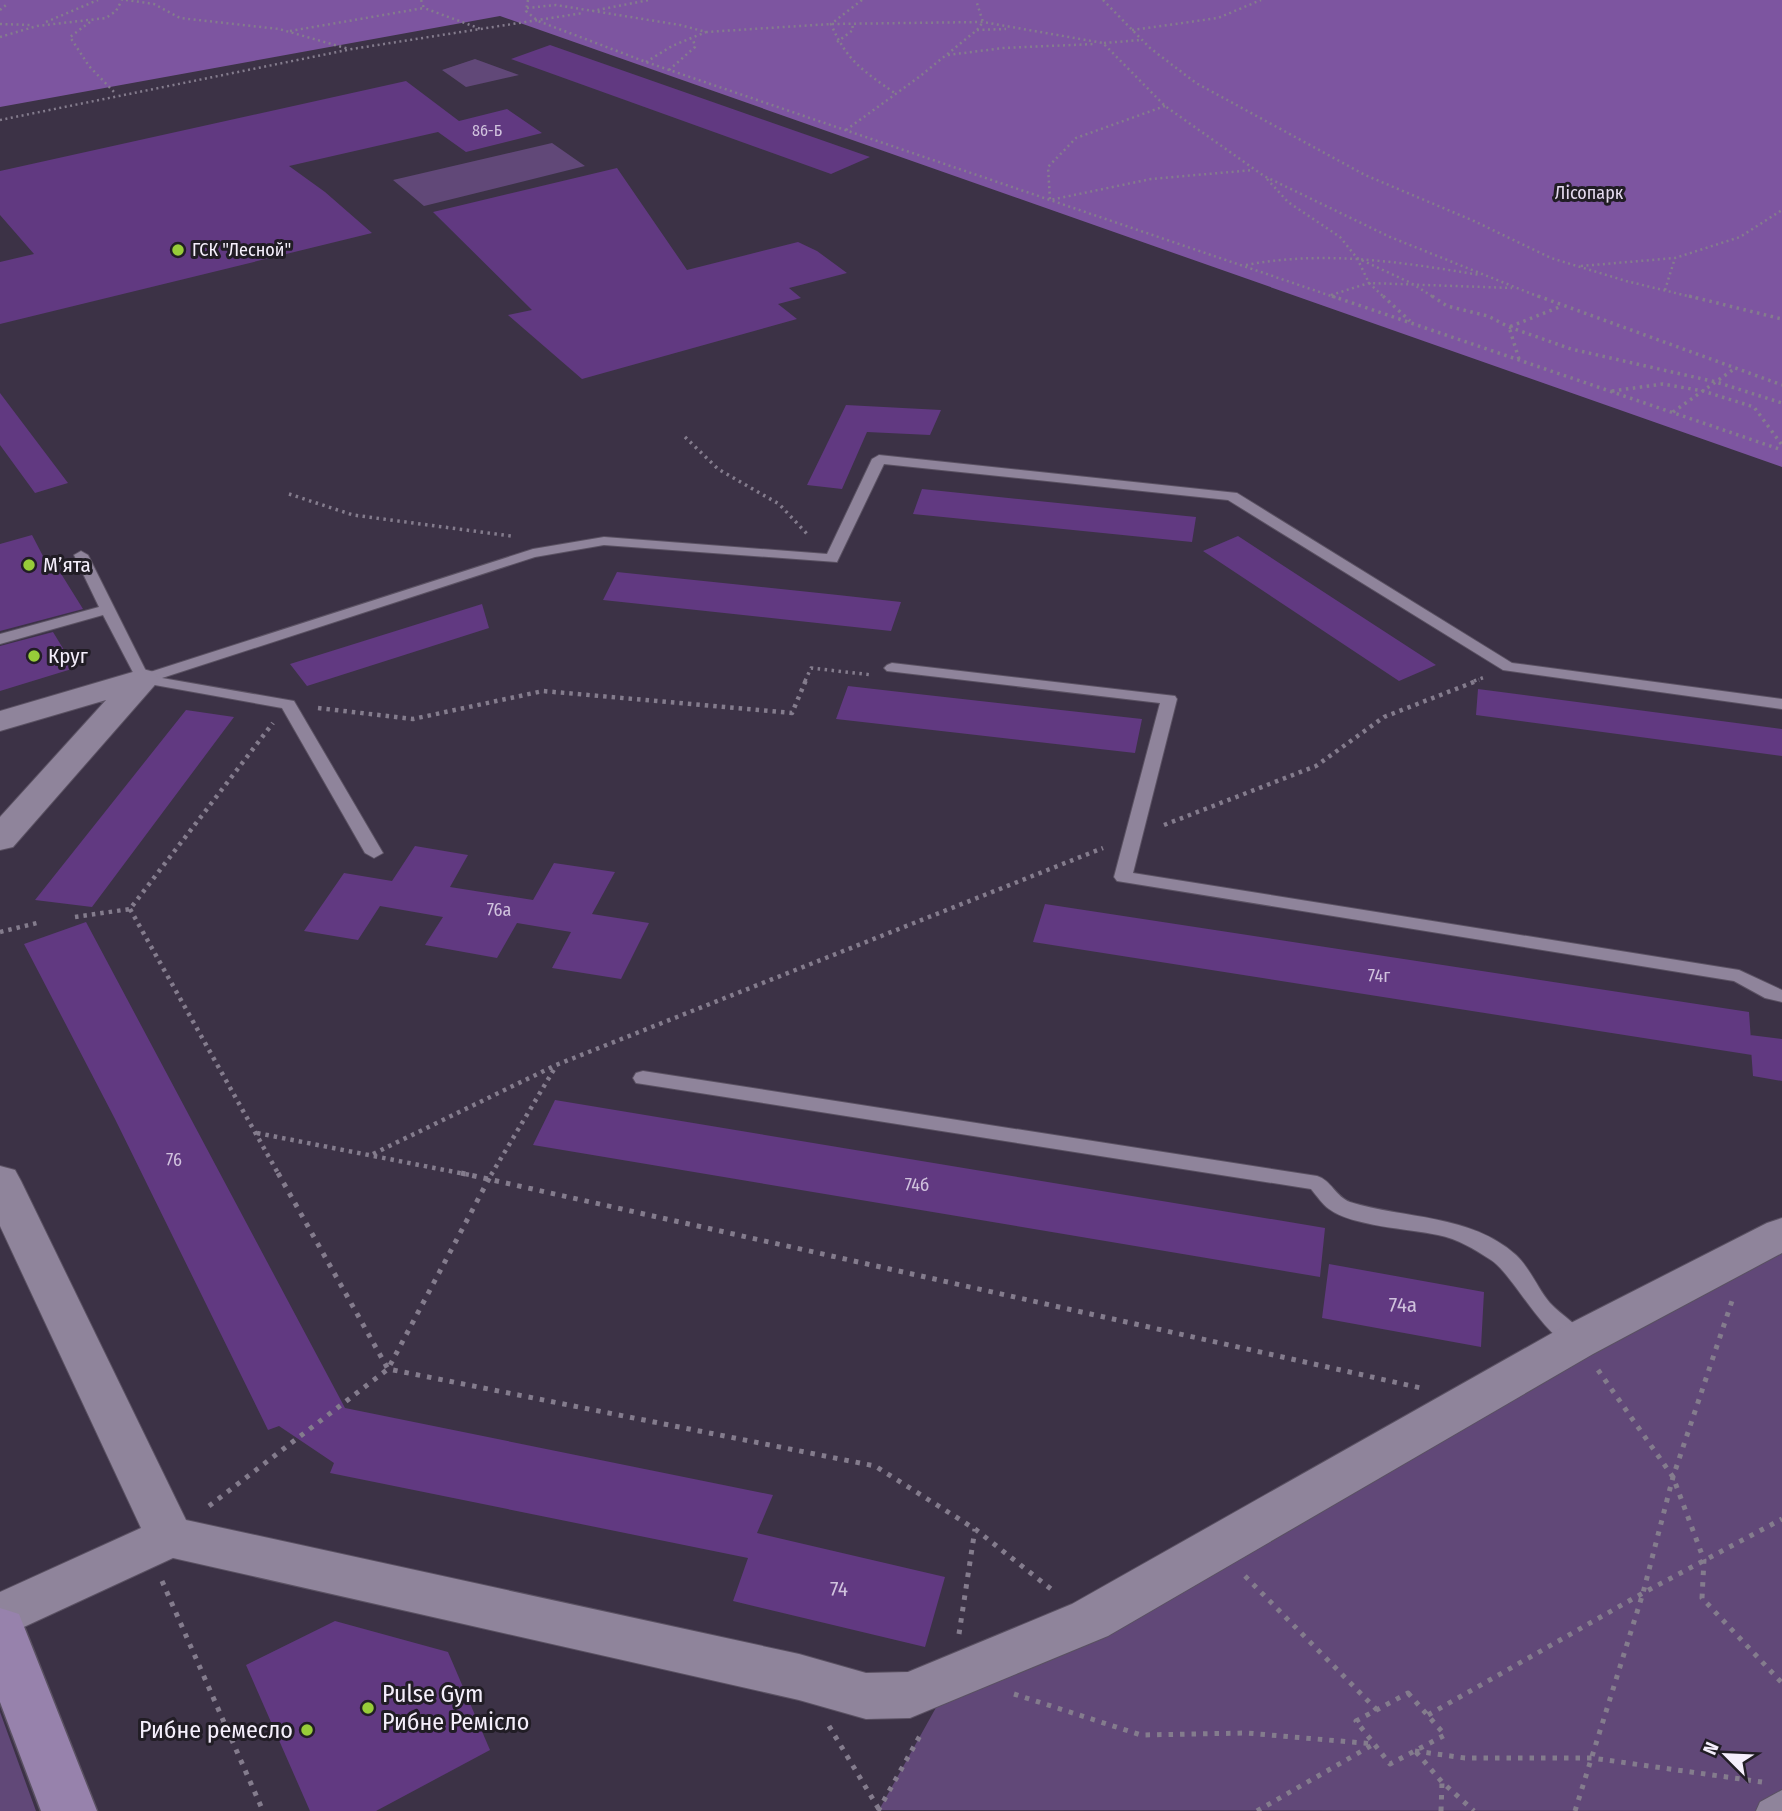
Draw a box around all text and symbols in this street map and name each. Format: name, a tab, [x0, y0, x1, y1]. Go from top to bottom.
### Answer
house number: 86-Б	[472, 121, 502, 140]
park label: Лісопарк	[1555, 182, 1624, 204]
place label: ГСК "Лесной"	[192, 239, 291, 261]
marker: ГСК "Лесной"	[170, 242, 186, 258]
place label: Мʼята	[43, 552, 91, 578]
marker: Мʼята	[21, 557, 37, 573]
place label: Круг	[48, 643, 89, 669]
marker: Круг	[26, 648, 42, 664]
house number: 76а	[487, 899, 511, 921]
house number: 74г	[1368, 965, 1390, 987]
house number: 76	[166, 1149, 182, 1171]
house number: 74б	[905, 1174, 929, 1196]
house number: 74а	[1389, 1292, 1417, 1318]
house number: 74	[830, 1576, 848, 1602]
place label: Pulse Gym Рибне Ремісло	[382, 1680, 529, 1736]
marker: Pulse Gym Рибне Ремісло	[360, 1700, 376, 1716]
place label: Рибне ремесло	[139, 1716, 293, 1744]
north arrow	[1691, 1720, 1761, 1790]
marker: Рибне ремесло	[299, 1722, 315, 1738]
text: N	[1698, 1738, 1724, 1758]

